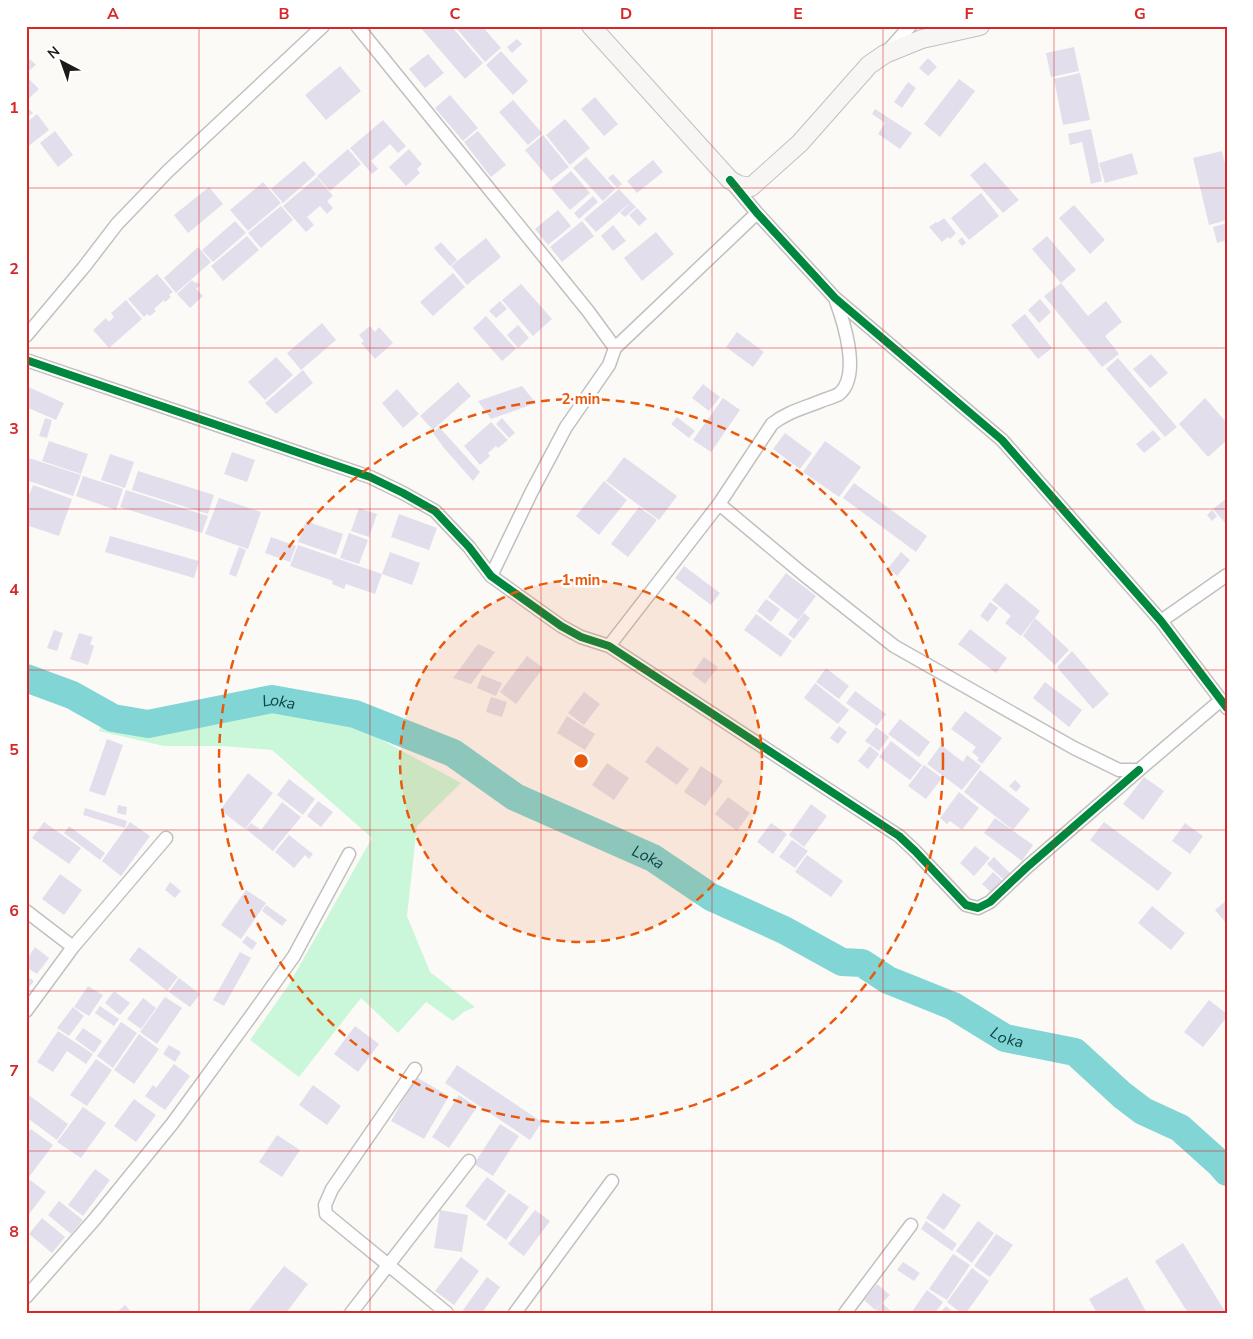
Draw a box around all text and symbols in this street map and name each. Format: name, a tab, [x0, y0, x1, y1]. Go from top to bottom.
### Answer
text: A	[107, 3, 119, 25]
text: B	[278, 3, 290, 25]
text: C	[450, 3, 461, 25]
text: D	[620, 3, 632, 25]
text: E	[793, 3, 803, 25]
text: F	[965, 3, 974, 25]
text: G	[1134, 3, 1146, 25]
north arrow	[38, 38, 88, 88]
text: N	[44, 42, 64, 63]
text: 1	[9, 97, 19, 119]
text: 2	[9, 258, 19, 280]
text: 2 min	[562, 389, 600, 409]
text: 3	[9, 418, 19, 440]
text: 1 min	[562, 570, 600, 590]
text: 4	[9, 579, 19, 601]
water label: Loka	[260, 689, 297, 715]
text: 5	[9, 739, 19, 761]
centre of rings	[572, 752, 590, 770]
water label: Loka	[628, 840, 669, 875]
text: 6	[9, 900, 19, 922]
water label: Loka	[986, 1022, 1025, 1053]
text: 7	[9, 1060, 19, 1082]
text: 8	[9, 1221, 19, 1243]

